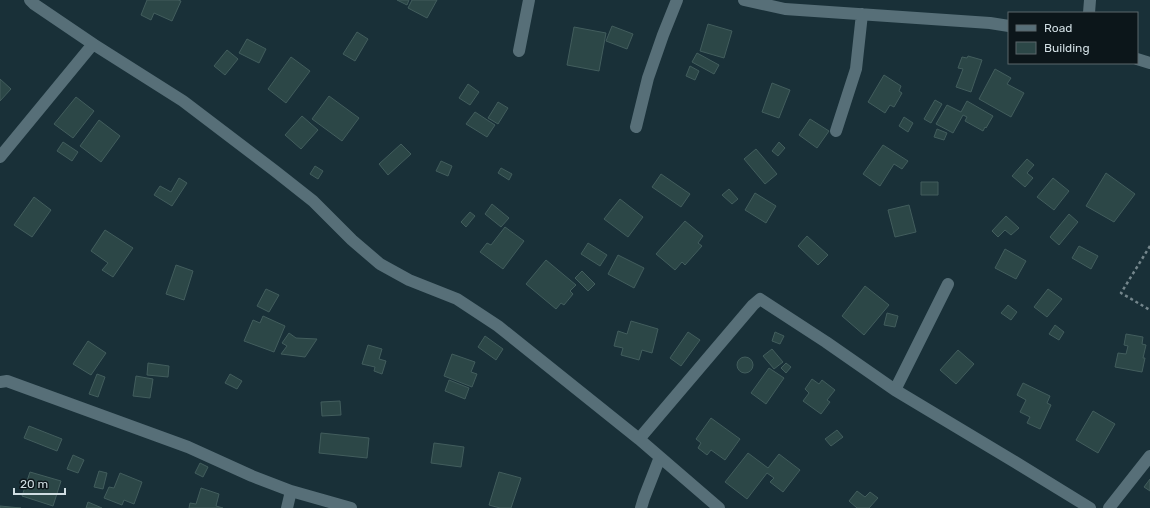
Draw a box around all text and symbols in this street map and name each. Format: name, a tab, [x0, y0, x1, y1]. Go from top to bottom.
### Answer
legend	[1008, 12, 1138, 64]
text: Road	[1044, 21, 1072, 35]
text: Building	[1044, 41, 1090, 55]
scale bar	[14, 470, 65, 496]
text: 20 m	[20, 477, 48, 491]

